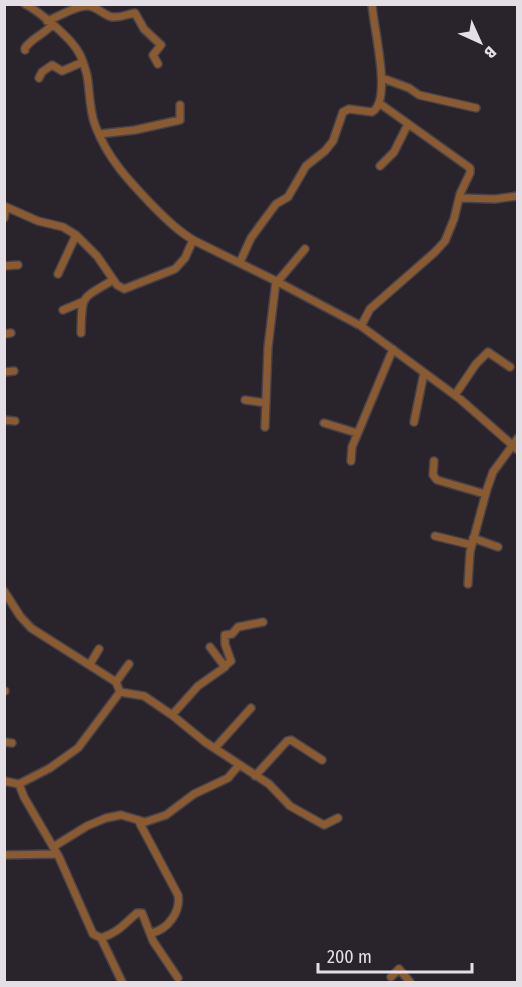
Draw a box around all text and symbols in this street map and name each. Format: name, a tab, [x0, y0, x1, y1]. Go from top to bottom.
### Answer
north arrow	[450, 12, 510, 72]
text: B	[480, 42, 500, 62]
scale bar	[318, 936, 472, 974]
text: 200 m	[327, 946, 372, 968]

